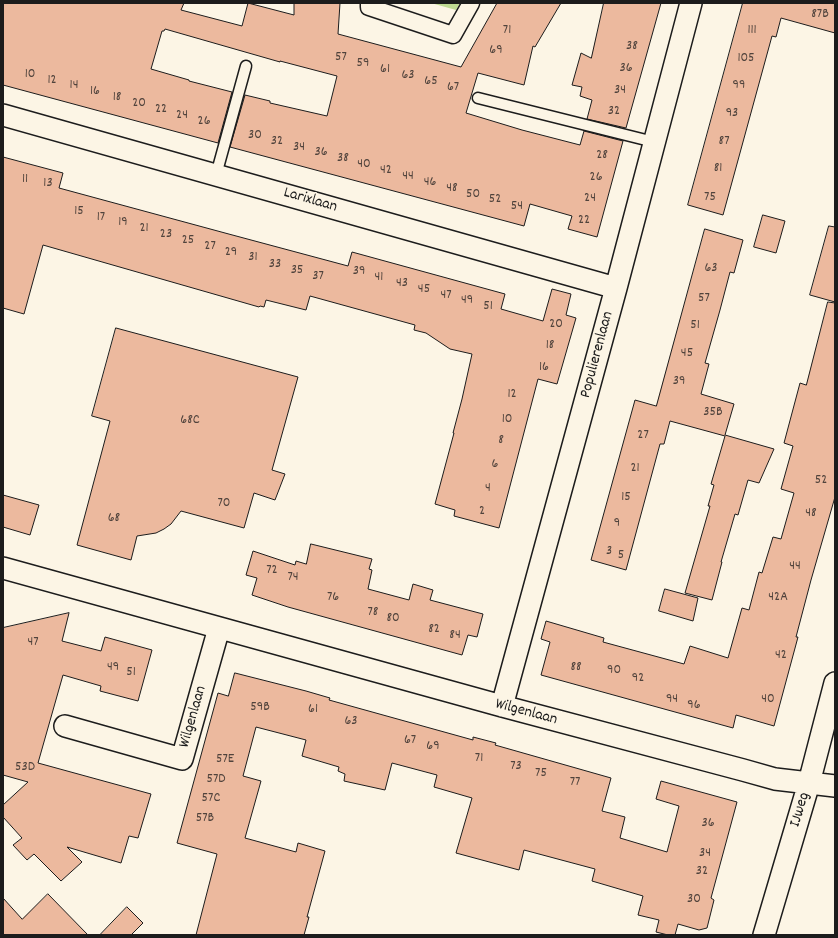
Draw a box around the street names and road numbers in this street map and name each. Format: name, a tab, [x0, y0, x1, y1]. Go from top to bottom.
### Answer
street label: Larixlaan	[281, 184, 339, 218]
street label: Populierenlaan	[577, 310, 619, 400]
street label: Wilgenlaan	[176, 684, 212, 750]
street label: Wilgenlaan	[493, 696, 559, 730]
street label: IJweg	[787, 790, 815, 830]

